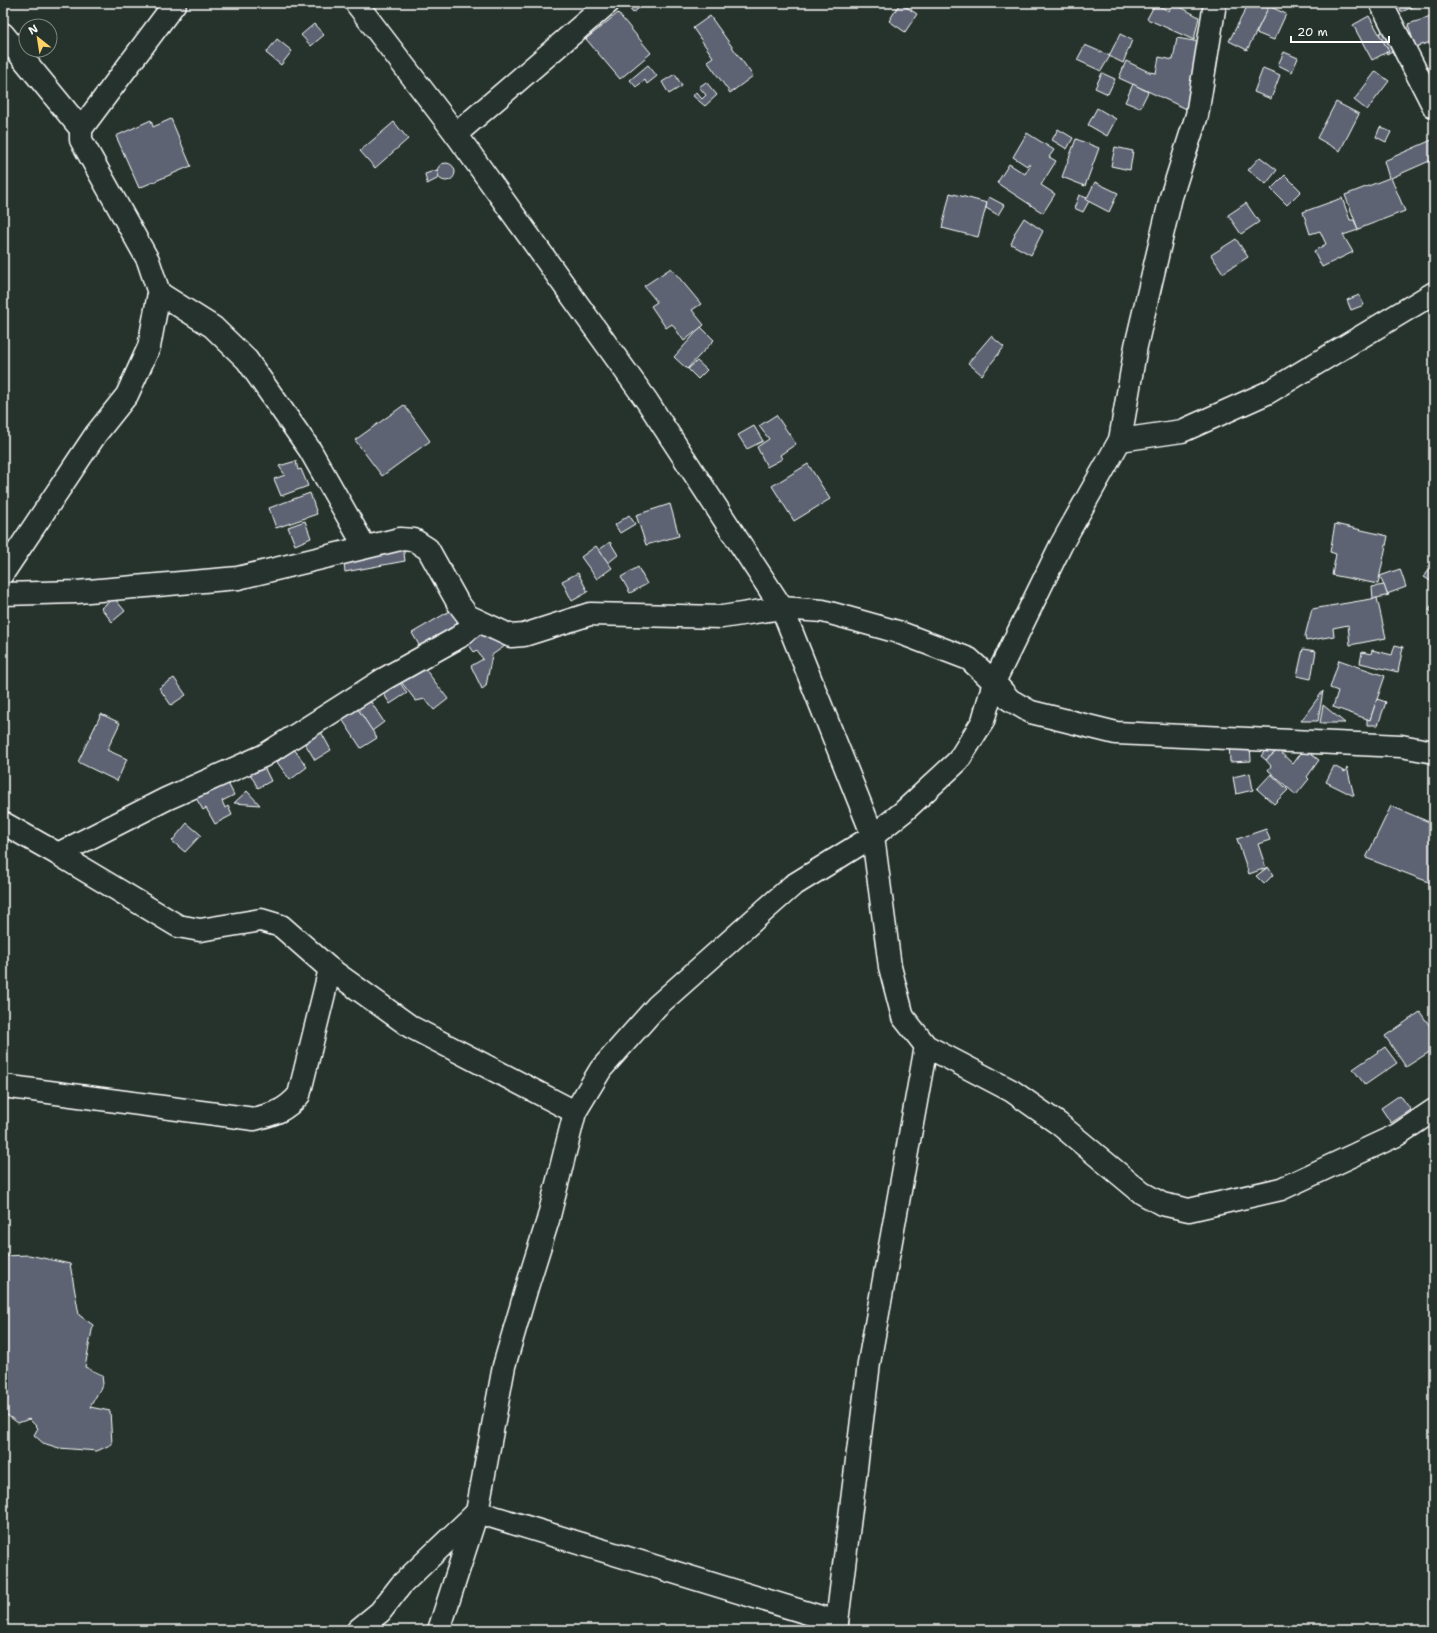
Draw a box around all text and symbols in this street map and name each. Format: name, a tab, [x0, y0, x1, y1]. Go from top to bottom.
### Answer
north arrow	[18, 18, 58, 58]
scale bar	[1291, 18, 1389, 44]
text: N	[26, 21, 41, 38]
text: 20 m	[1297, 24, 1328, 40]

